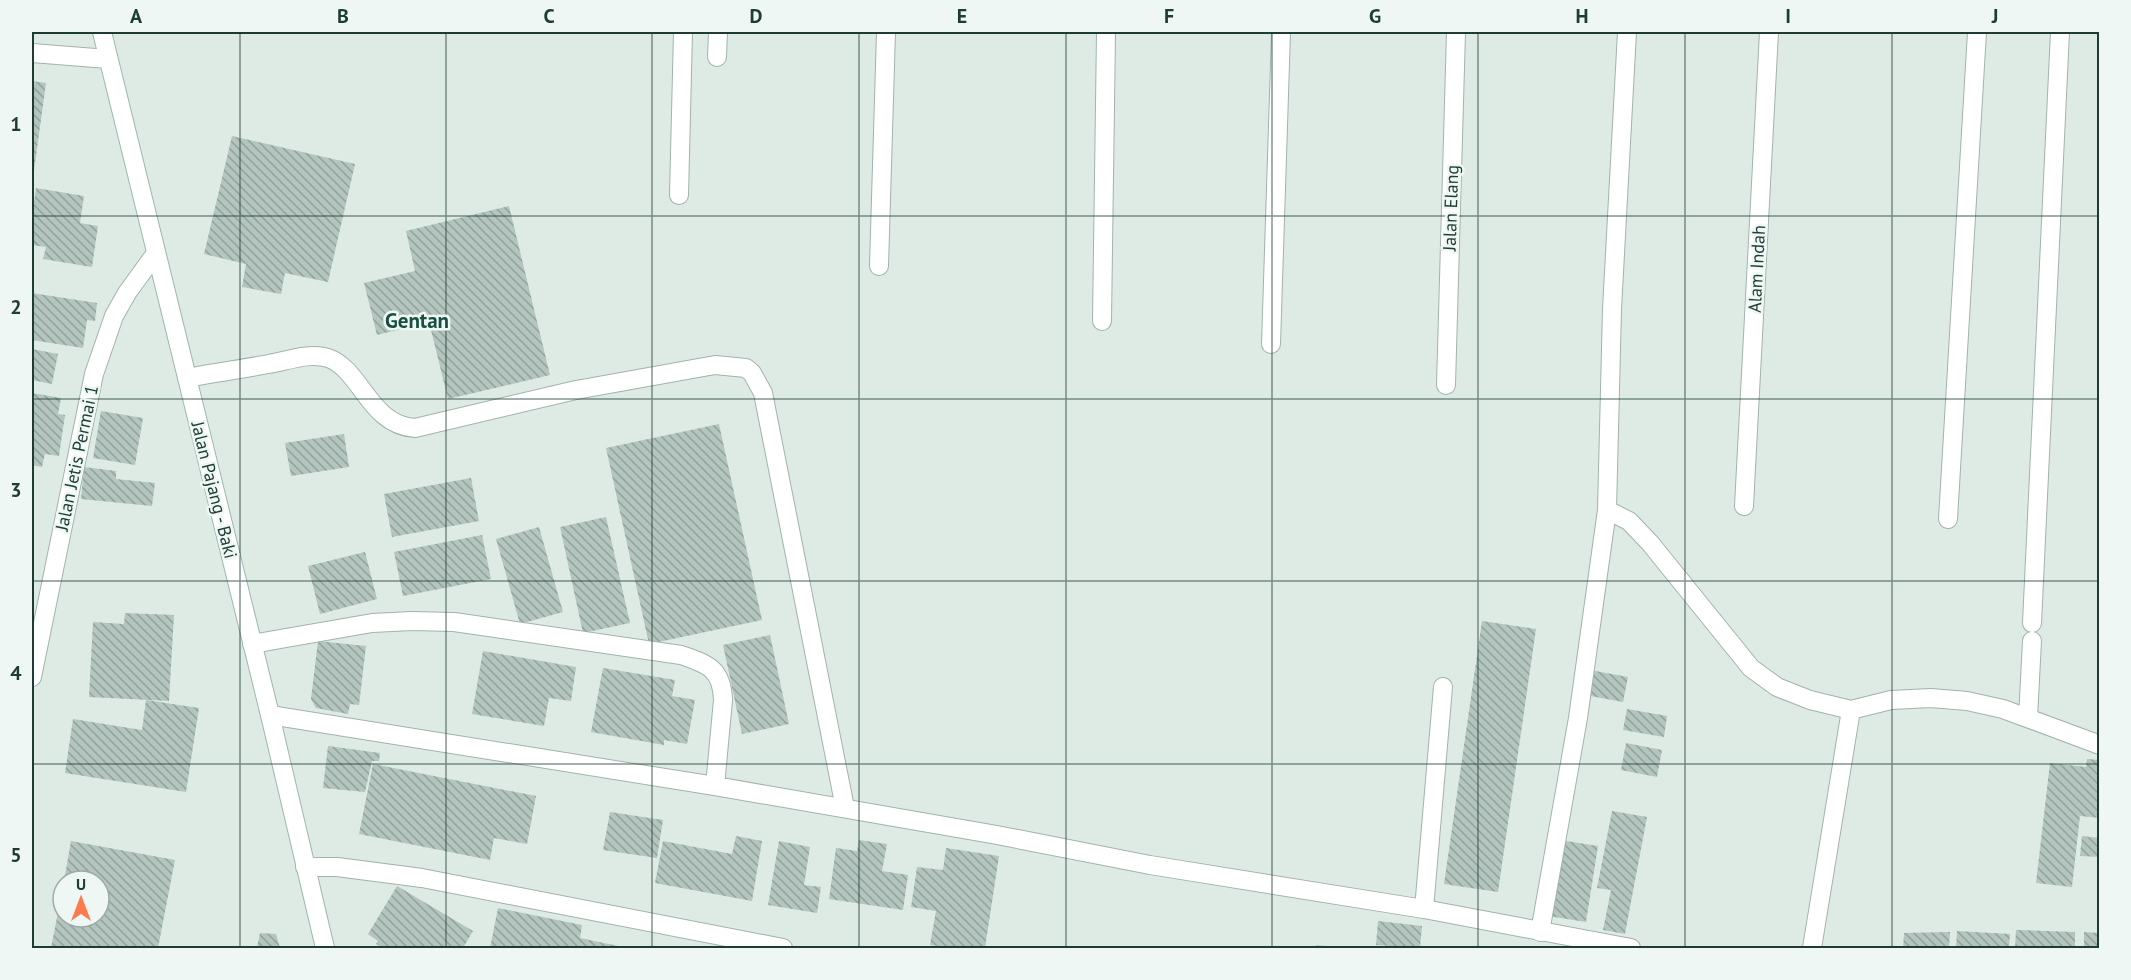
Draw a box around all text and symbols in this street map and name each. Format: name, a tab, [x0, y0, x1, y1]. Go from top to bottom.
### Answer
text: A	[130, 3, 143, 29]
text: B	[337, 3, 349, 29]
text: C	[543, 3, 555, 29]
text: D	[750, 3, 763, 29]
text: E	[957, 3, 967, 29]
text: F	[1164, 3, 1174, 29]
text: G	[1369, 3, 1381, 29]
text: H	[1575, 3, 1589, 29]
text: I	[1785, 3, 1791, 29]
text: J	[1991, 3, 1998, 29]
text: 1	[10, 111, 22, 137]
street label: Jalan Elang	[1437, 164, 1464, 253]
street label: Alam Indah	[1743, 225, 1770, 313]
text: 2	[10, 294, 22, 320]
district label: Gentan	[385, 307, 449, 334]
street label: Jalan Jetis Permai 1	[50, 383, 103, 534]
street label: Jalan Pajang - Baki	[186, 418, 243, 561]
text: 3	[10, 477, 22, 503]
text: 4	[10, 660, 22, 686]
text: 5	[10, 842, 22, 868]
north arrow	[51, 869, 111, 929]
text: U	[76, 874, 86, 894]

